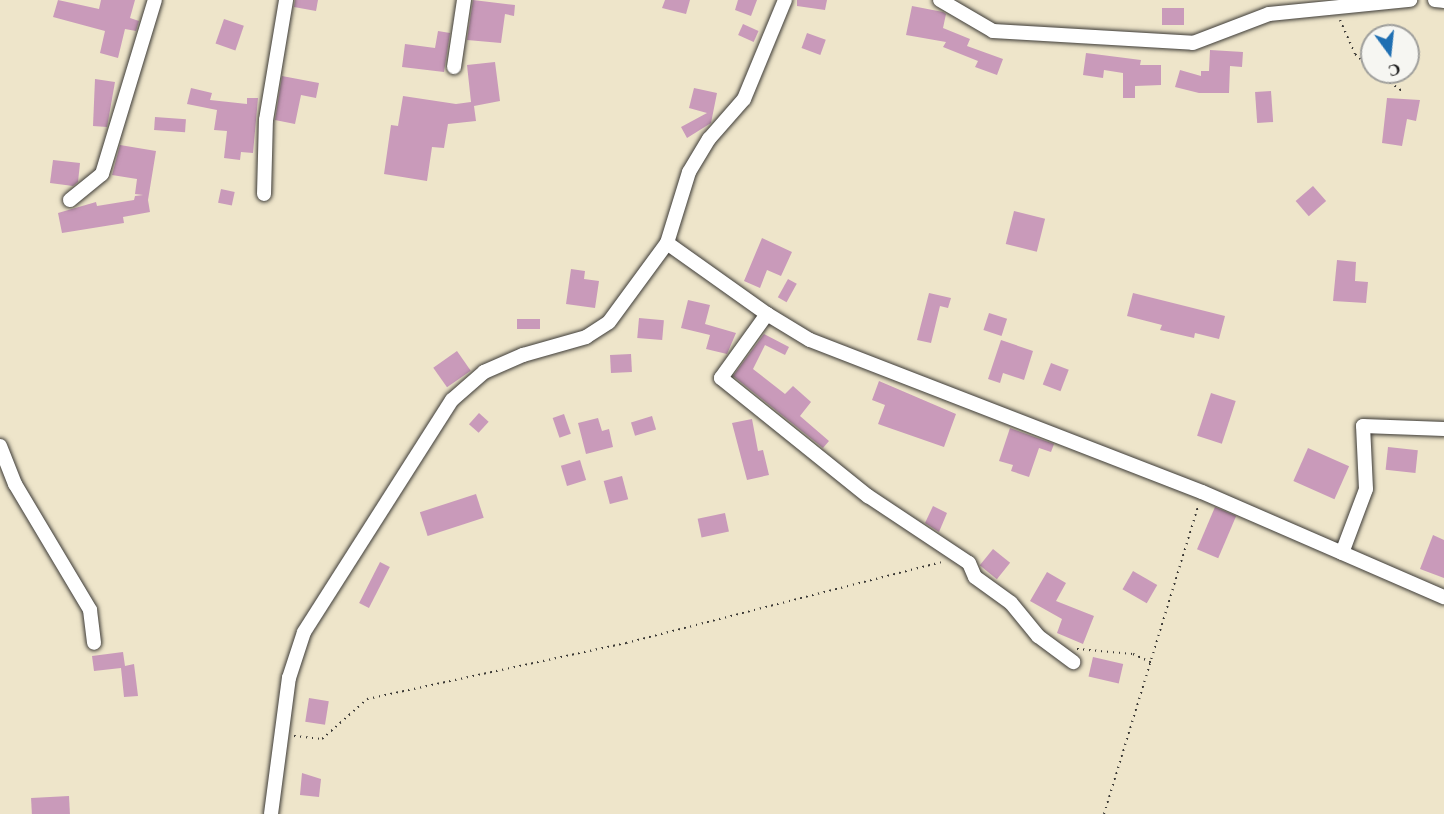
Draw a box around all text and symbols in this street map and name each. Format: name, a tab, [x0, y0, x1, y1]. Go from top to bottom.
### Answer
north arrow	[1360, 24, 1420, 84]
text: С	[1386, 58, 1402, 82]

